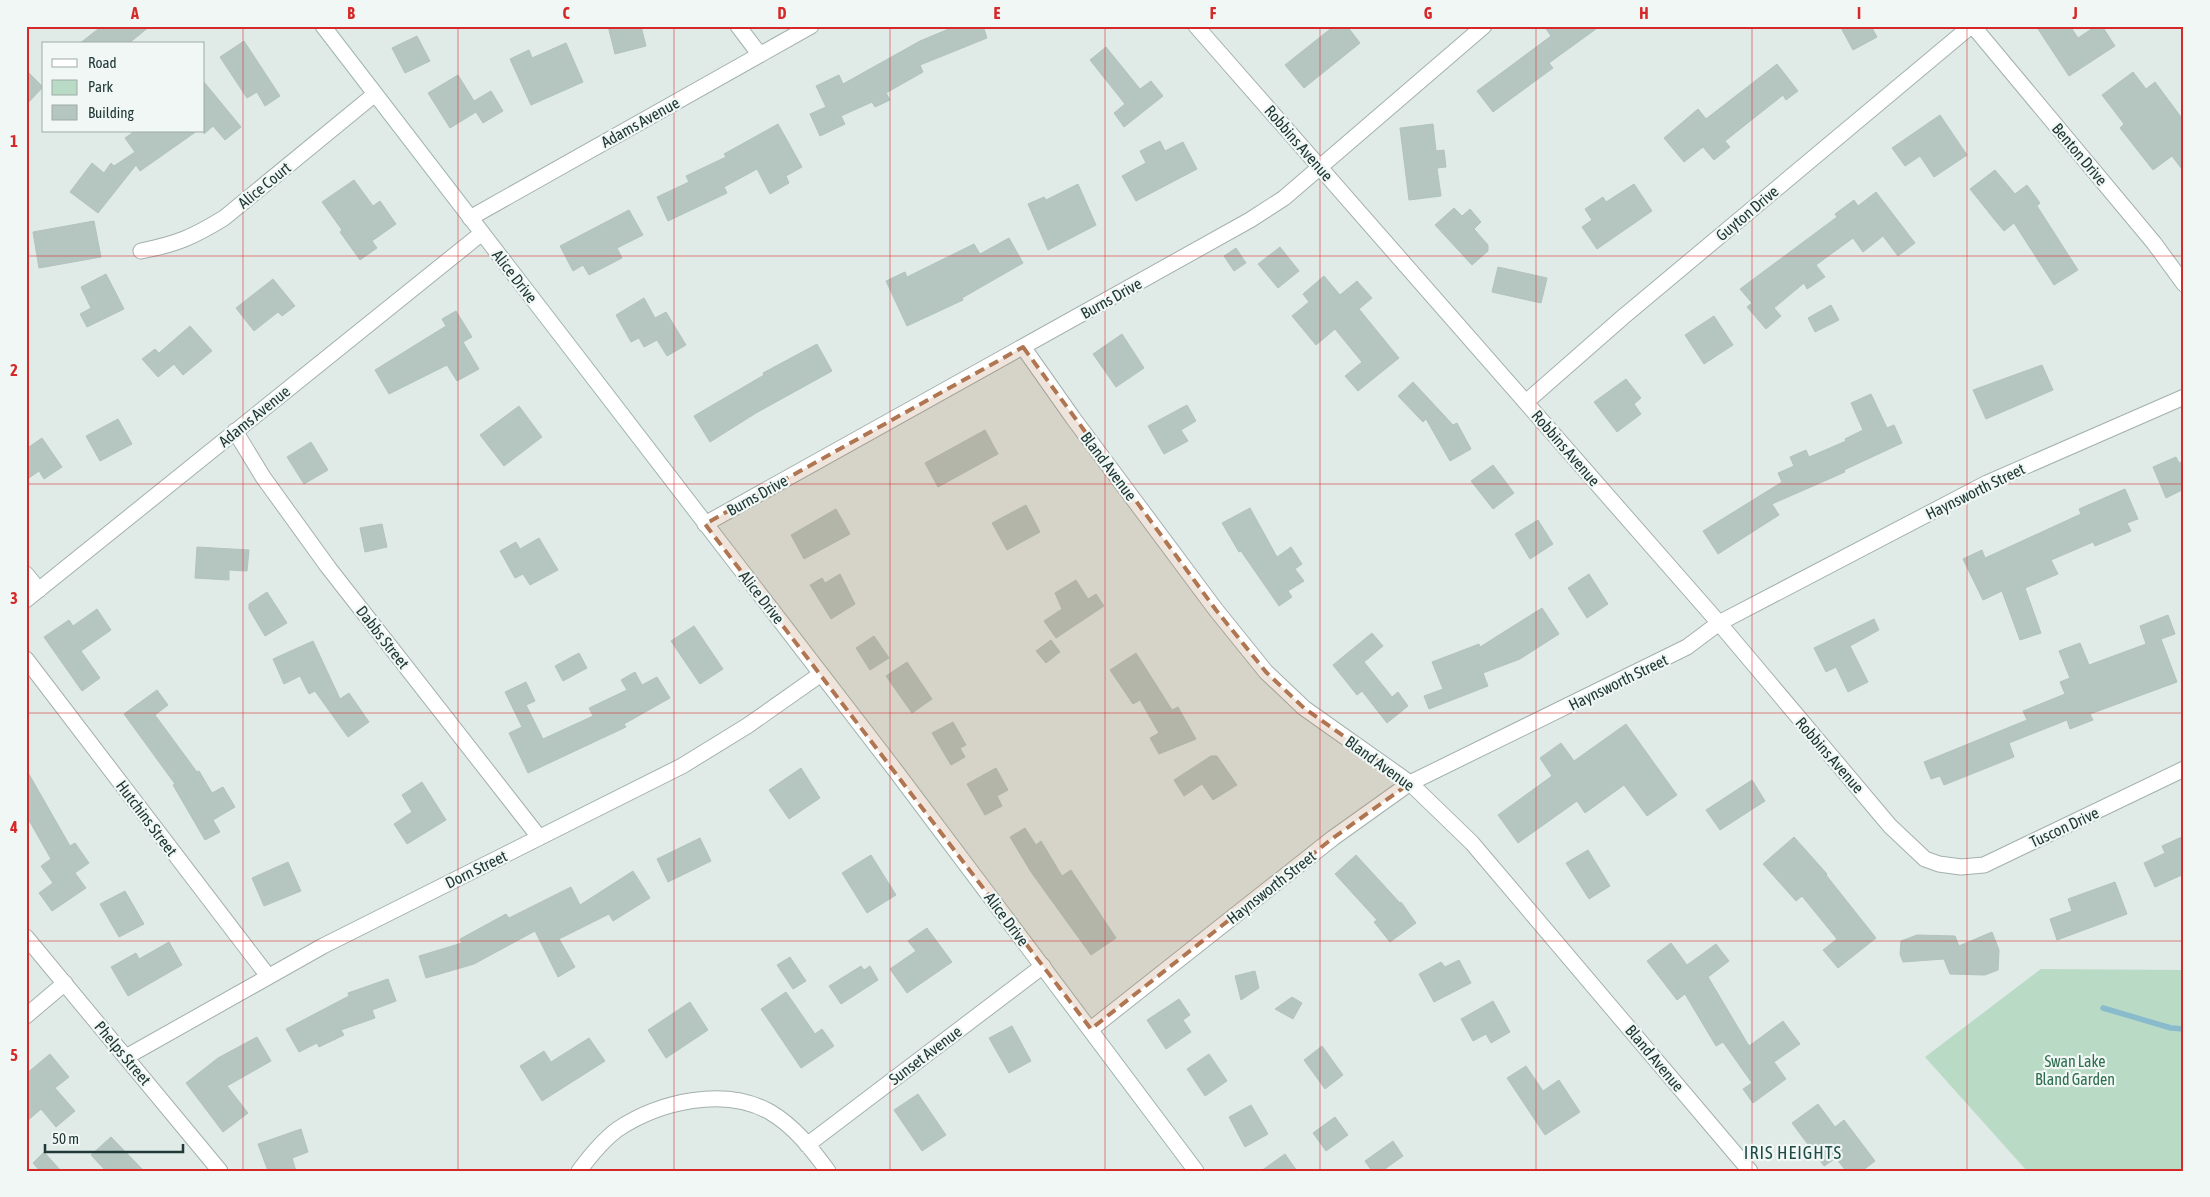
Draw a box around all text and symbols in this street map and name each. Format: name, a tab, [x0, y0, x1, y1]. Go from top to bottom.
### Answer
text: A	[130, 4, 139, 22]
text: B	[347, 4, 355, 22]
text: C	[562, 4, 570, 22]
text: D	[778, 4, 787, 22]
text: E	[994, 4, 1001, 22]
text: F	[1210, 4, 1217, 22]
text: G	[1424, 4, 1433, 22]
text: H	[1639, 4, 1649, 22]
text: I	[1857, 4, 1861, 22]
text: J	[2071, 4, 2078, 22]
legend	[42, 42, 205, 132]
text: Road	[88, 54, 117, 71]
text: Park	[88, 78, 113, 95]
street label: Adams Avenue	[598, 93, 682, 151]
street label: Robbins Avenue	[1261, 102, 1337, 184]
text: Building	[88, 104, 134, 121]
street label: Benton Drive	[2049, 119, 2111, 189]
text: 1	[10, 132, 18, 150]
street label: Alice Court	[234, 158, 294, 212]
street label: Guyton Drive	[1712, 182, 1782, 245]
street label: Alice Drive	[489, 246, 541, 306]
street label: Burns Drive	[1077, 274, 1145, 322]
text: 2	[10, 361, 18, 379]
street label: Adams Avenue	[215, 382, 293, 450]
street label: Robbins Avenue	[1528, 407, 1604, 489]
street label: Bland Avenue	[1077, 428, 1141, 504]
street label: Haynsworth Street	[1923, 459, 2028, 524]
street label: Burns Drive	[723, 471, 791, 519]
street label: Alice Drive	[736, 567, 788, 627]
text: 3	[10, 589, 18, 607]
street label: Dabbs Street	[353, 602, 413, 672]
street label: Haynsworth Street	[1566, 650, 1671, 715]
street label: Robbins Avenue	[1792, 714, 1868, 796]
street label: Bland Avenue	[1342, 732, 1418, 794]
street label: Hutchins Street	[113, 777, 181, 859]
street label: Tuscon Drive	[2027, 803, 2101, 851]
text: 4	[9, 818, 18, 836]
street label: Dorn Street	[442, 846, 510, 892]
street label: Haynsworth Street	[1223, 846, 1320, 928]
street label: Alice Drive	[981, 889, 1033, 949]
street label: Phelps Street	[90, 1017, 155, 1089]
street label: Bland Avenue	[1622, 1021, 1688, 1095]
street label: Sunset Avenue	[885, 1022, 965, 1088]
text: 5	[10, 1046, 18, 1064]
park label: Swan Lake Bland Garden	[2035, 1052, 2115, 1088]
scale bar	[45, 1122, 182, 1154]
text: 50 m	[52, 1130, 79, 1147]
district label: IRIS HEIGHTS	[1744, 1142, 1842, 1163]

